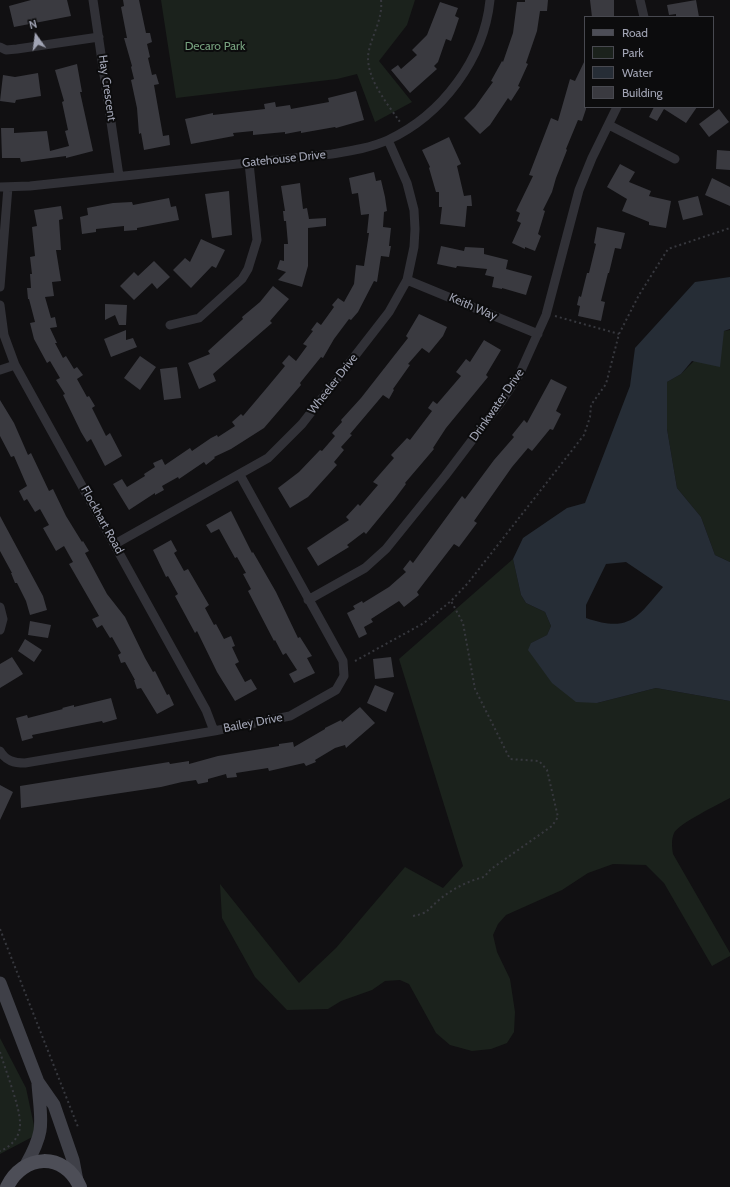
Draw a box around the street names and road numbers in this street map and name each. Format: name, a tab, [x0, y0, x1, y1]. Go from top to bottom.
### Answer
street label: Hay Crescent	[95, 54, 119, 122]
street label: Gatehouse Drive	[241, 147, 327, 171]
street label: Keith Way	[447, 290, 499, 324]
street label: Wheeler Drive	[305, 351, 361, 417]
street label: Drinkwater Drive	[467, 366, 527, 444]
street label: Flockhart Road	[77, 484, 127, 556]
street label: Bailey Drive	[222, 710, 284, 736]

